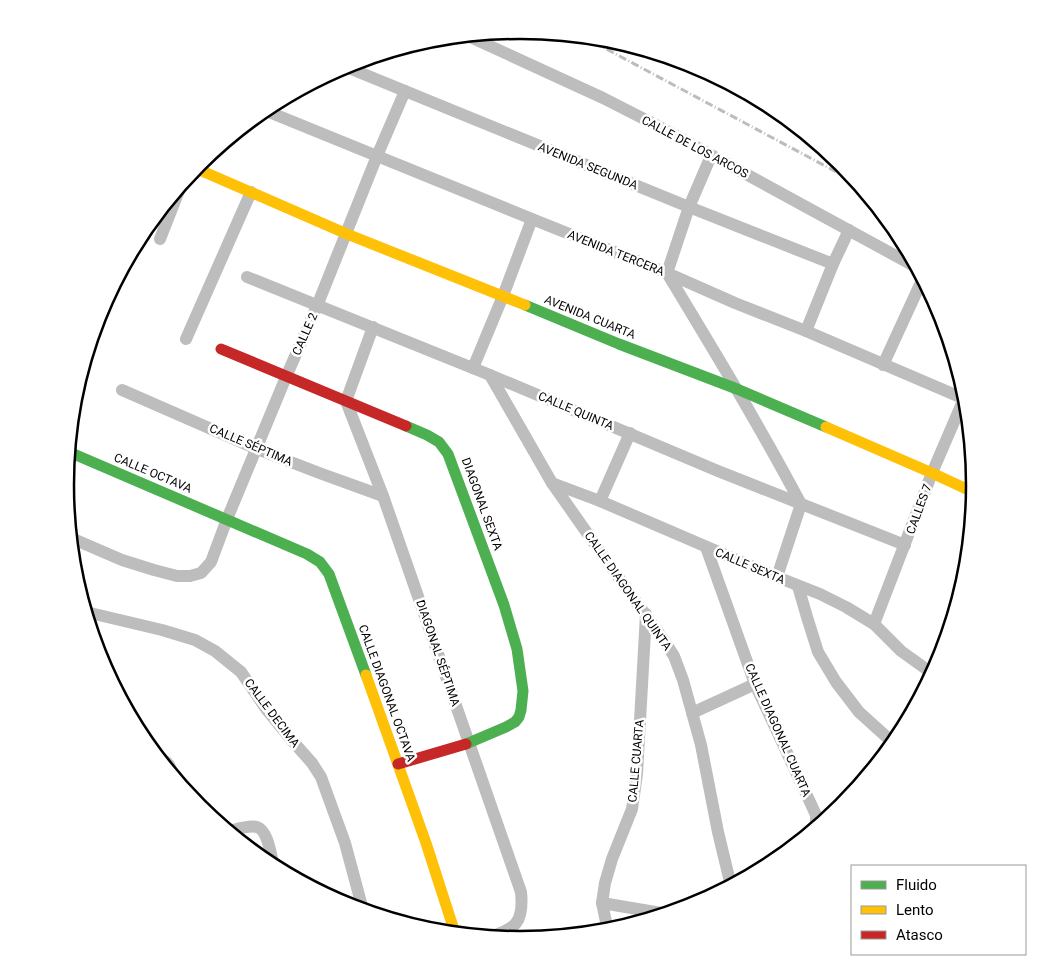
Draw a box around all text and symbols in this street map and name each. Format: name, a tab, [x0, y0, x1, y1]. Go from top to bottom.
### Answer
street label: CALLE DE LOS ARCOS	[639, 113, 751, 181]
street label: AVENIDA SEGUNDA	[536, 140, 640, 192]
street label: AVENIDA TERCERA	[566, 227, 667, 279]
street label: AVENIDA CUARTA	[542, 292, 638, 342]
street label: CALLE 2	[289, 310, 321, 357]
street label: CALLE QUINTA	[536, 389, 616, 433]
street label: CALLE SÉPTIMA	[207, 420, 295, 469]
street label: CALLE OCTAVA	[112, 450, 194, 496]
street label: DIAGONAL SEXTA	[459, 456, 505, 552]
street label: CALLES 7	[903, 482, 935, 536]
street label: CALLE DIAGONAL QUINTA	[582, 529, 675, 653]
street label: CALLE SEXTA	[713, 545, 787, 587]
street label: DIAGONAL SÉPTIMA	[413, 598, 464, 708]
street label: CALLE DIAGONAL OCTAVA	[356, 623, 418, 764]
street label: CALLE DIAGONAL CUARTA	[742, 661, 814, 799]
street label: CALLE DECIMA	[242, 676, 303, 750]
street label: CALLE CUARTA	[625, 719, 647, 803]
legend	[851, 865, 1026, 955]
text: Fluido	[896, 876, 937, 894]
text: Lento	[896, 901, 934, 919]
text: Atasco	[896, 926, 943, 944]

